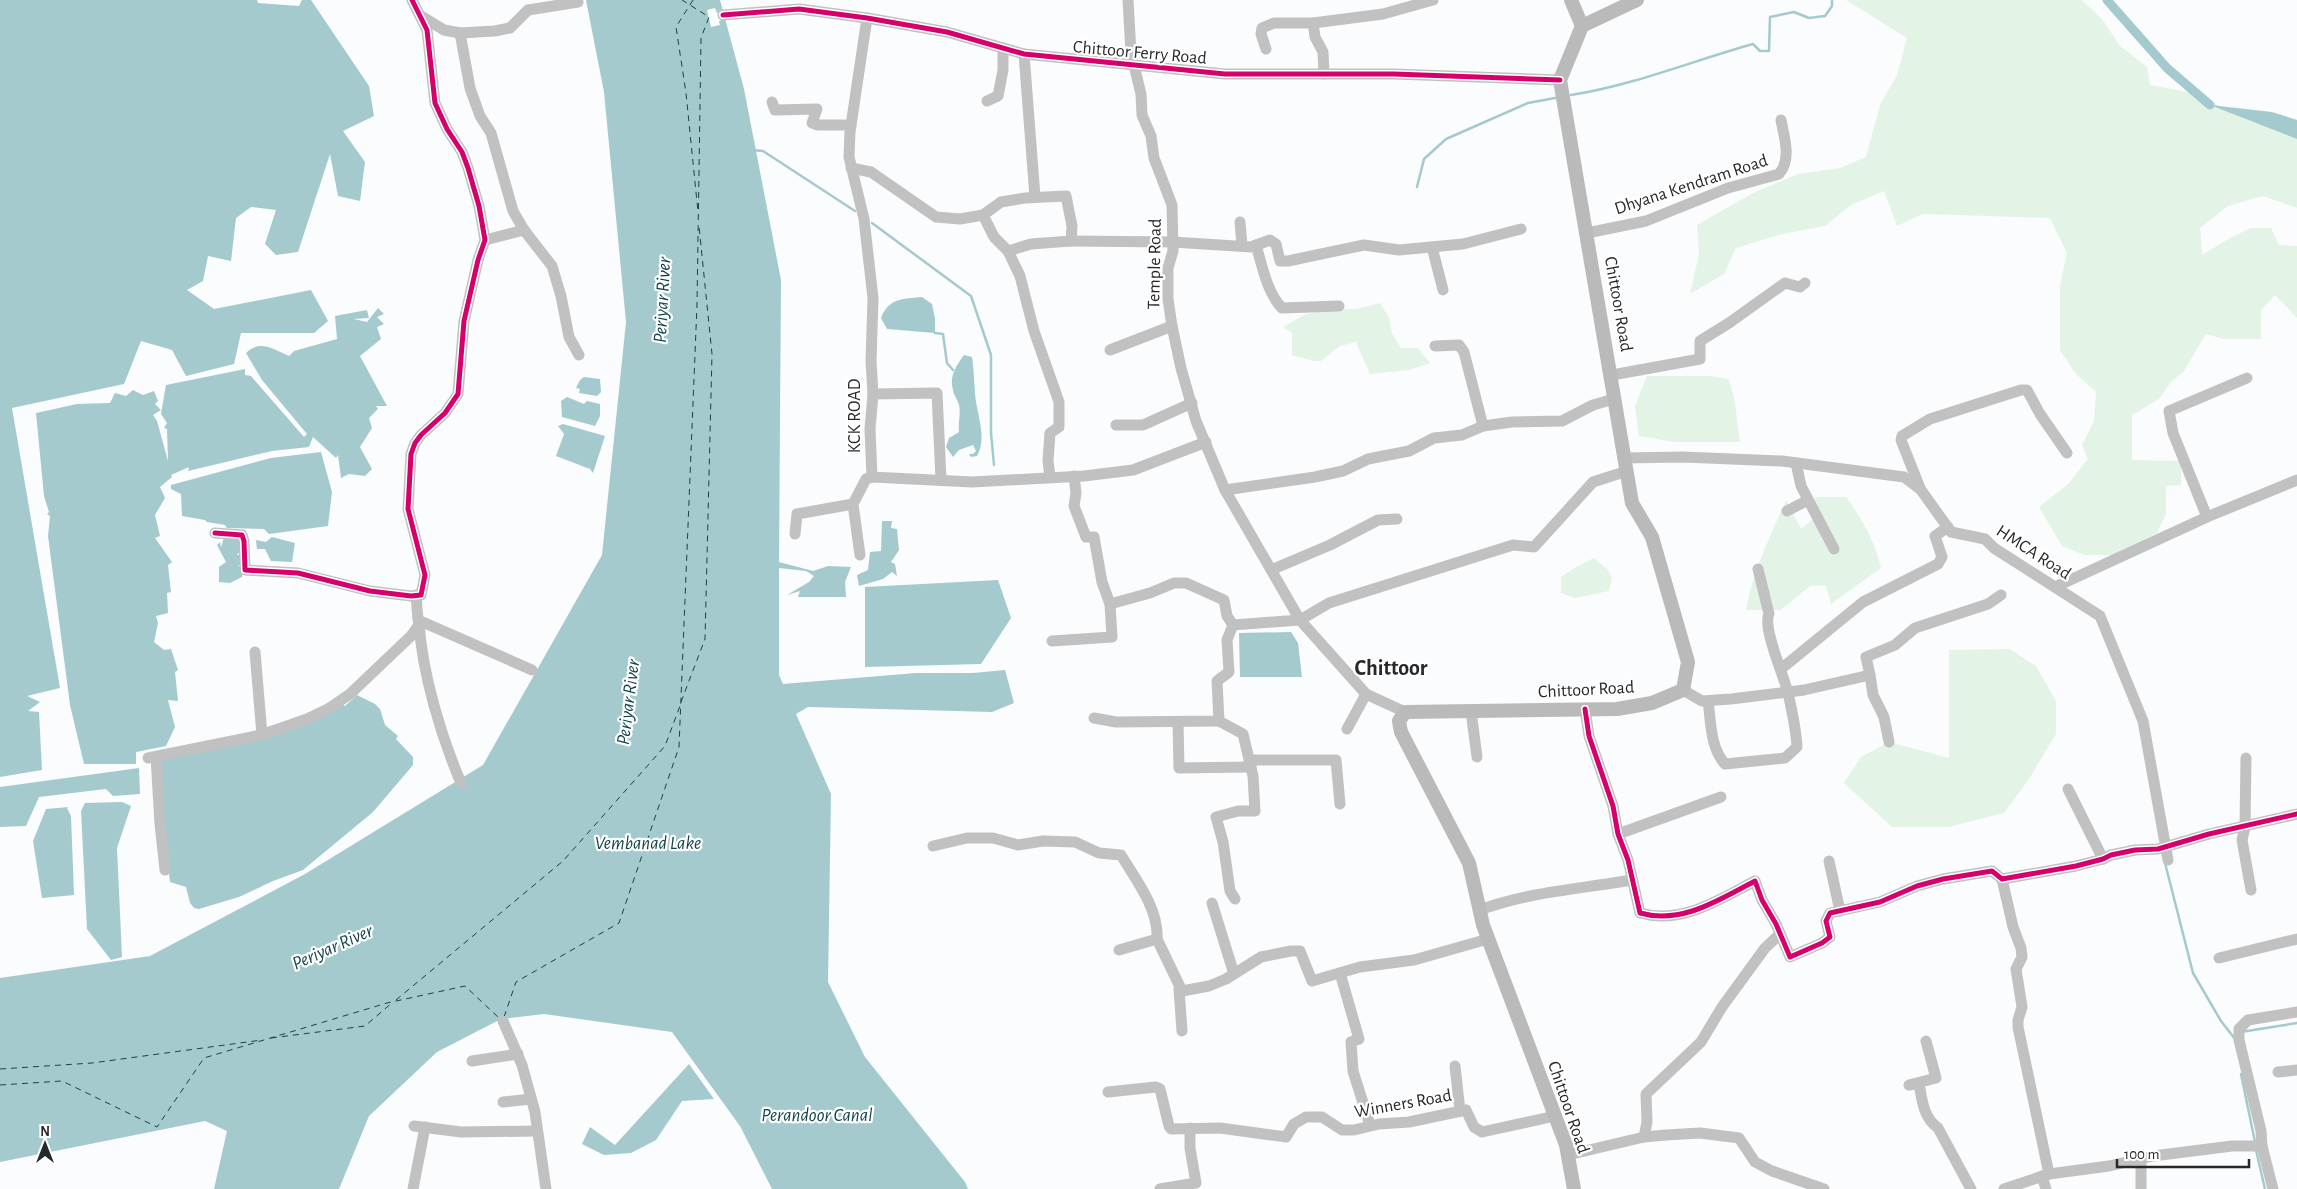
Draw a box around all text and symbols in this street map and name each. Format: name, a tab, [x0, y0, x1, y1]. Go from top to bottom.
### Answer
street label: Chittoor Ferry Road	[1072, 38, 1208, 68]
street label: Dhyana Kendram Road	[1612, 152, 1770, 218]
street label: Temple Road	[1145, 218, 1165, 310]
street label: Chittoor Road	[1601, 255, 1635, 353]
water label: Periyar River	[651, 256, 674, 344]
street label: KCK ROAD	[846, 379, 864, 453]
street label: HMCA Road	[1993, 522, 2074, 584]
district label: Chittoor	[1355, 657, 1428, 679]
water label: Periyar River	[614, 658, 643, 746]
street label: Chittoor Road	[1537, 678, 1635, 702]
water label: Vembanad Lake	[595, 834, 701, 853]
water label: Periyar River	[289, 921, 377, 974]
street label: Chittoor Road	[1544, 1059, 1592, 1156]
street label: Winners Road	[1353, 1087, 1453, 1121]
water label: Perandoor Canal	[761, 1106, 873, 1125]
north arrow	[20, 1119, 70, 1169]
text: N	[40, 1125, 50, 1139]
scale bar	[2117, 1136, 2250, 1168]
text: 100 m	[2124, 1147, 2159, 1162]

